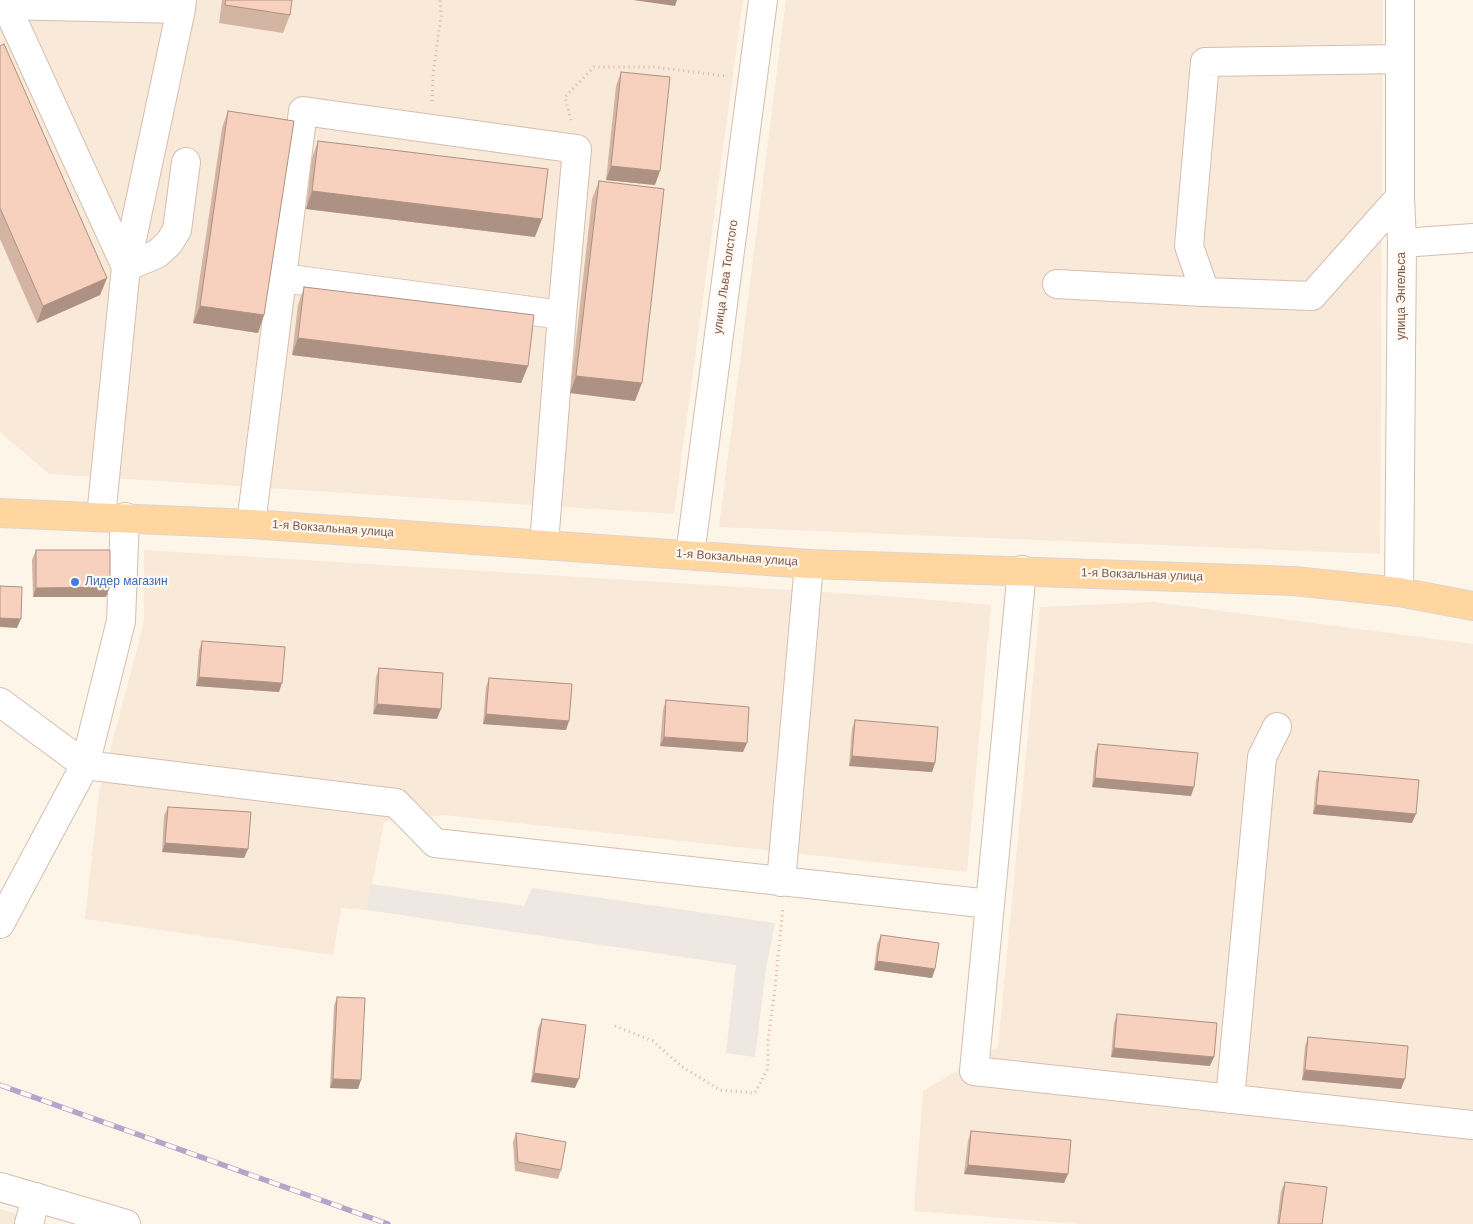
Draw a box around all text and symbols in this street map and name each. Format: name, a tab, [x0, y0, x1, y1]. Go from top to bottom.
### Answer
street label: улица Льва Толстого	[711, 219, 741, 335]
street label: улица Энгельса	[1395, 252, 1409, 340]
street label: 1-я Вокзальная улица	[272, 518, 394, 540]
street label: 1-я Вокзальная улица	[676, 547, 798, 569]
street label: 1-я Вокзальная улица	[1081, 566, 1203, 584]
place label: Лидер магазин	[85, 575, 168, 589]
marker: Лидер магазин	[69, 576, 81, 588]

